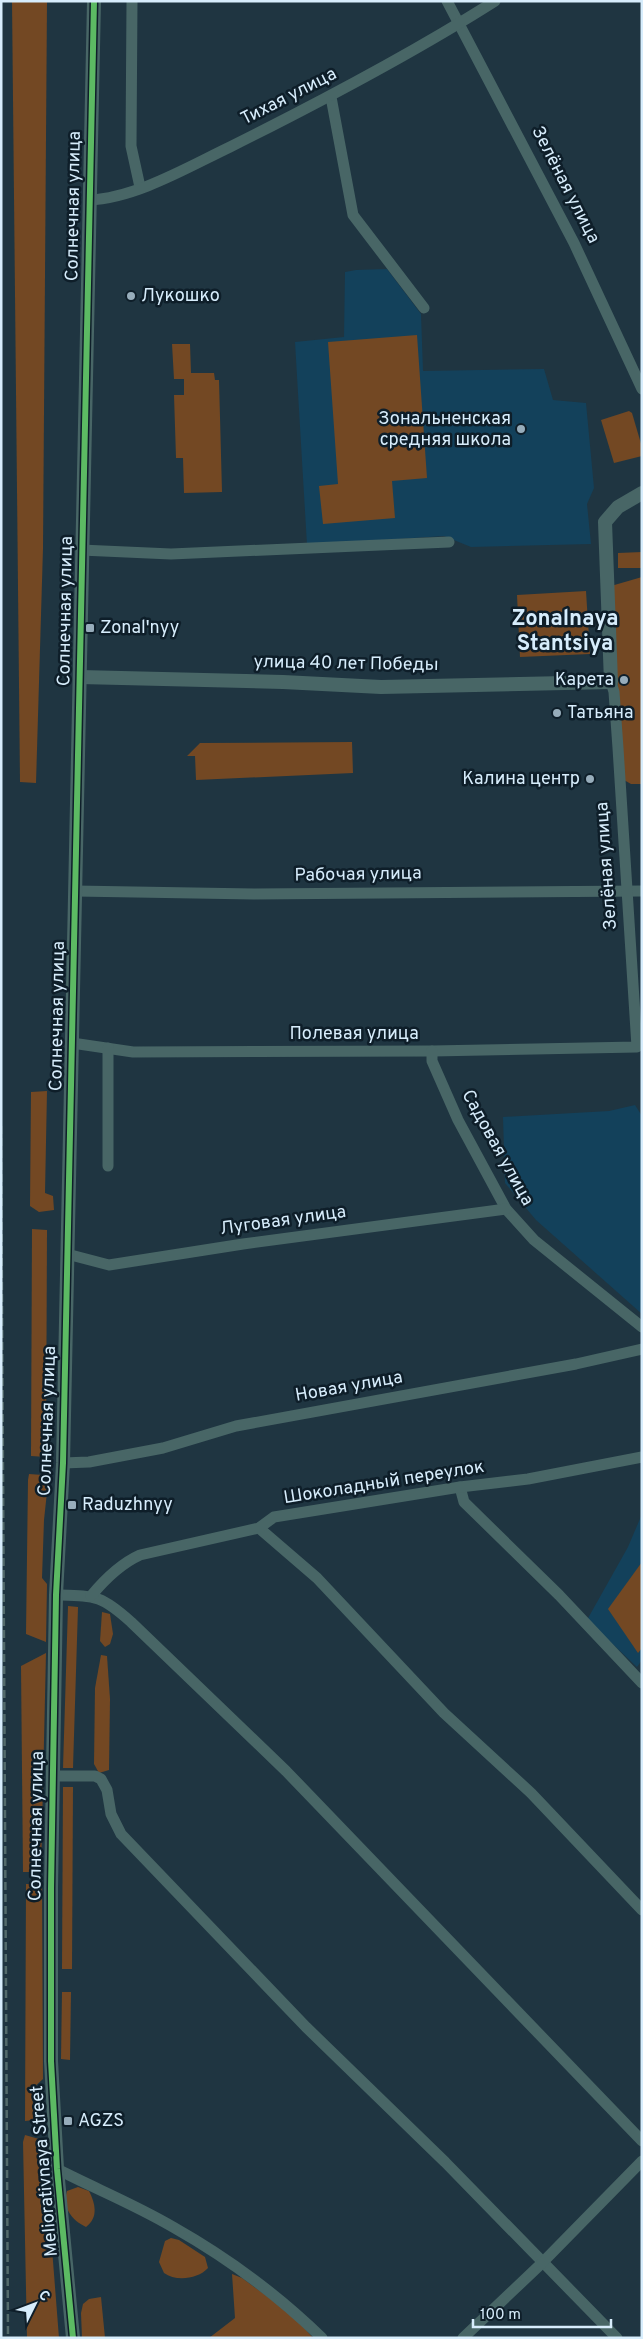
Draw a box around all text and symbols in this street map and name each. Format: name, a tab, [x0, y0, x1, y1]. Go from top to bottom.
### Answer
street label: Тихая улица	[237, 63, 341, 131]
street label: Зелёная улица	[526, 122, 604, 248]
street label: Солнечная улица	[61, 131, 87, 281]
place label: Лукошко	[141, 285, 220, 308]
marker: Лукошко	[125, 290, 137, 302]
place label: Зональненская средняя школа	[378, 408, 511, 452]
marker: Зональненская средняя школа	[515, 423, 527, 435]
street label: Солнечная улица	[53, 536, 79, 686]
district label: Zonalnaya Stantsiya	[512, 606, 618, 658]
place label: Zonal'nyy	[100, 617, 179, 640]
marker: Zonal'nyy	[84, 622, 96, 634]
street label: улица 40 лет Победы	[253, 651, 439, 677]
place label: Карета	[555, 669, 614, 692]
marker: Карета	[618, 674, 630, 686]
place label: Татьяна	[567, 702, 634, 725]
marker: Татьяна	[551, 707, 563, 719]
place label: Калина центр	[462, 768, 580, 791]
marker: Калина центр	[584, 773, 596, 785]
street label: Зелёная улица	[591, 801, 623, 931]
street label: Рабочая улица	[294, 862, 422, 888]
street label: Солнечная улица	[45, 941, 71, 1091]
street label: Полевая улица	[289, 1023, 419, 1046]
street label: Садовая улица	[456, 1086, 538, 1210]
street label: Луговая улица	[218, 1201, 348, 1241]
street label: Солнечная улица	[34, 1345, 62, 1497]
street label: Новая улица	[294, 1366, 404, 1408]
street label: Шоколадный переулок	[282, 1456, 486, 1510]
place label: Raduzhnyy	[82, 1494, 173, 1517]
marker: Raduzhnyy	[66, 1499, 78, 1511]
street label: Солнечная улица	[24, 1751, 50, 1901]
street label: Meliorativnaya Street	[26, 2084, 64, 2258]
place label: AGZS	[78, 2110, 124, 2133]
marker: AGZS	[62, 2115, 74, 2127]
north arrow	[10, 2279, 60, 2329]
text: С	[34, 2287, 53, 2305]
scale bar	[473, 2296, 610, 2328]
text: 100 m	[480, 2306, 521, 2325]

